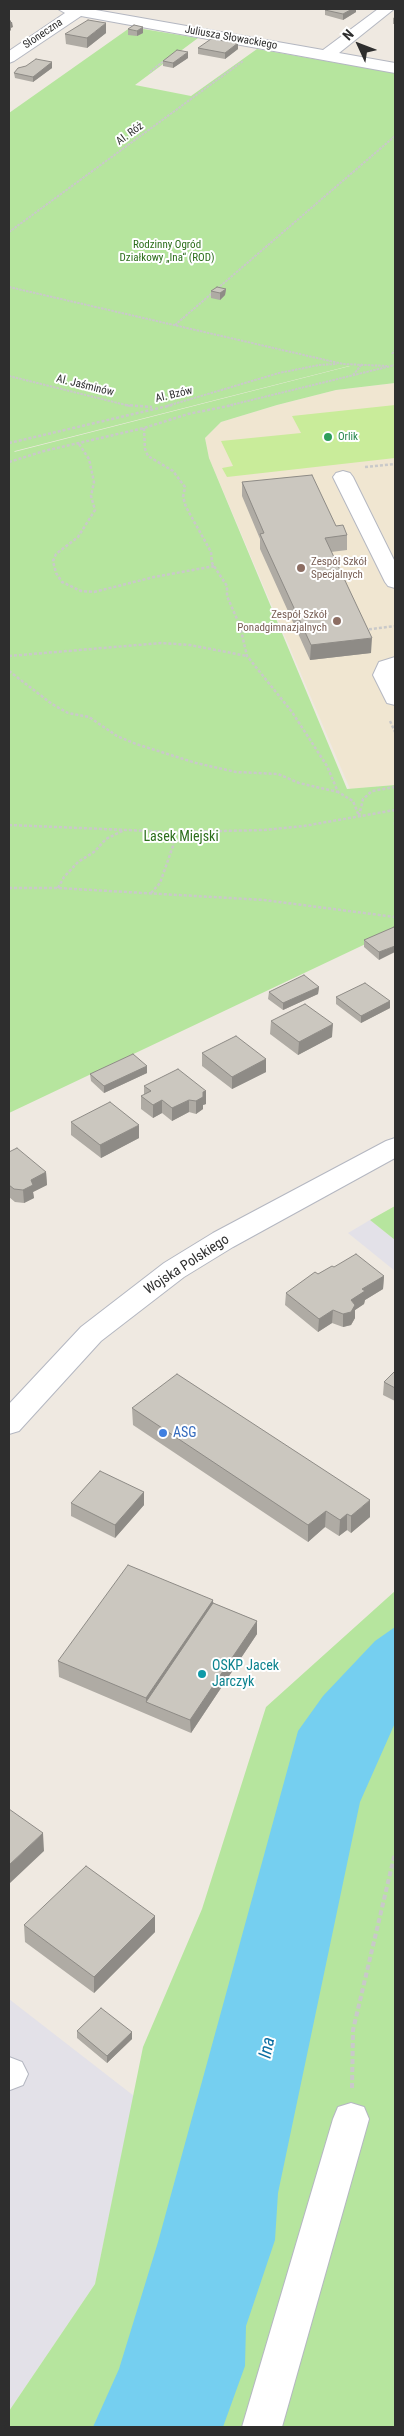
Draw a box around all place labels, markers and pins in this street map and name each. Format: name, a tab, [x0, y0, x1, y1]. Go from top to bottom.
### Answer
place label: Orlik	[338, 430, 358, 444]
marker: Orlik	[322, 431, 334, 443]
place label: Zespół Szkół Specjalnych	[311, 555, 367, 581]
marker: Zespół Szkół Specjalnych	[295, 562, 307, 574]
place label: Zespół Szkół Ponadgimnazjalnych	[237, 608, 327, 634]
marker: Zespół Szkół Ponadgimnazjalnych	[331, 615, 343, 627]
place label: ASG	[173, 1425, 197, 1441]
marker: ASG	[157, 1427, 169, 1439]
place label: OSKP Jacek Jarczyk	[212, 1658, 279, 1690]
marker: OSKP Jacek Jarczyk	[196, 1668, 208, 1680]

